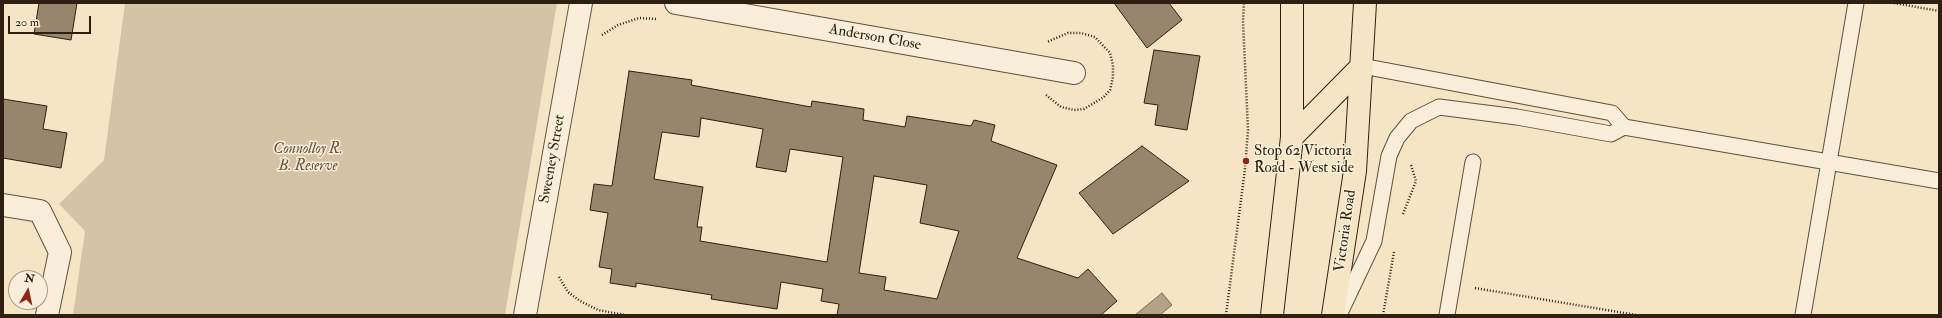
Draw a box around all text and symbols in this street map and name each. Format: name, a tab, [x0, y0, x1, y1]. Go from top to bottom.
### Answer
scale bar	[10, 8, 93, 34]
text: 20 m	[15, 15, 39, 30]
street label: Anderson Close	[828, 21, 922, 55]
street label: Sweeney Street	[536, 113, 570, 205]
park label: Connolloy R. B. Reserve	[273, 141, 343, 176]
place label: Stop 62 Victoria Road - West side	[1254, 143, 1354, 178]
marker: Stop 62 Victoria Road - West side	[1241, 156, 1251, 166]
street label: Victoria Road	[1331, 189, 1361, 273]
north arrow	[8, 270, 48, 310]
text: N	[24, 271, 36, 286]

